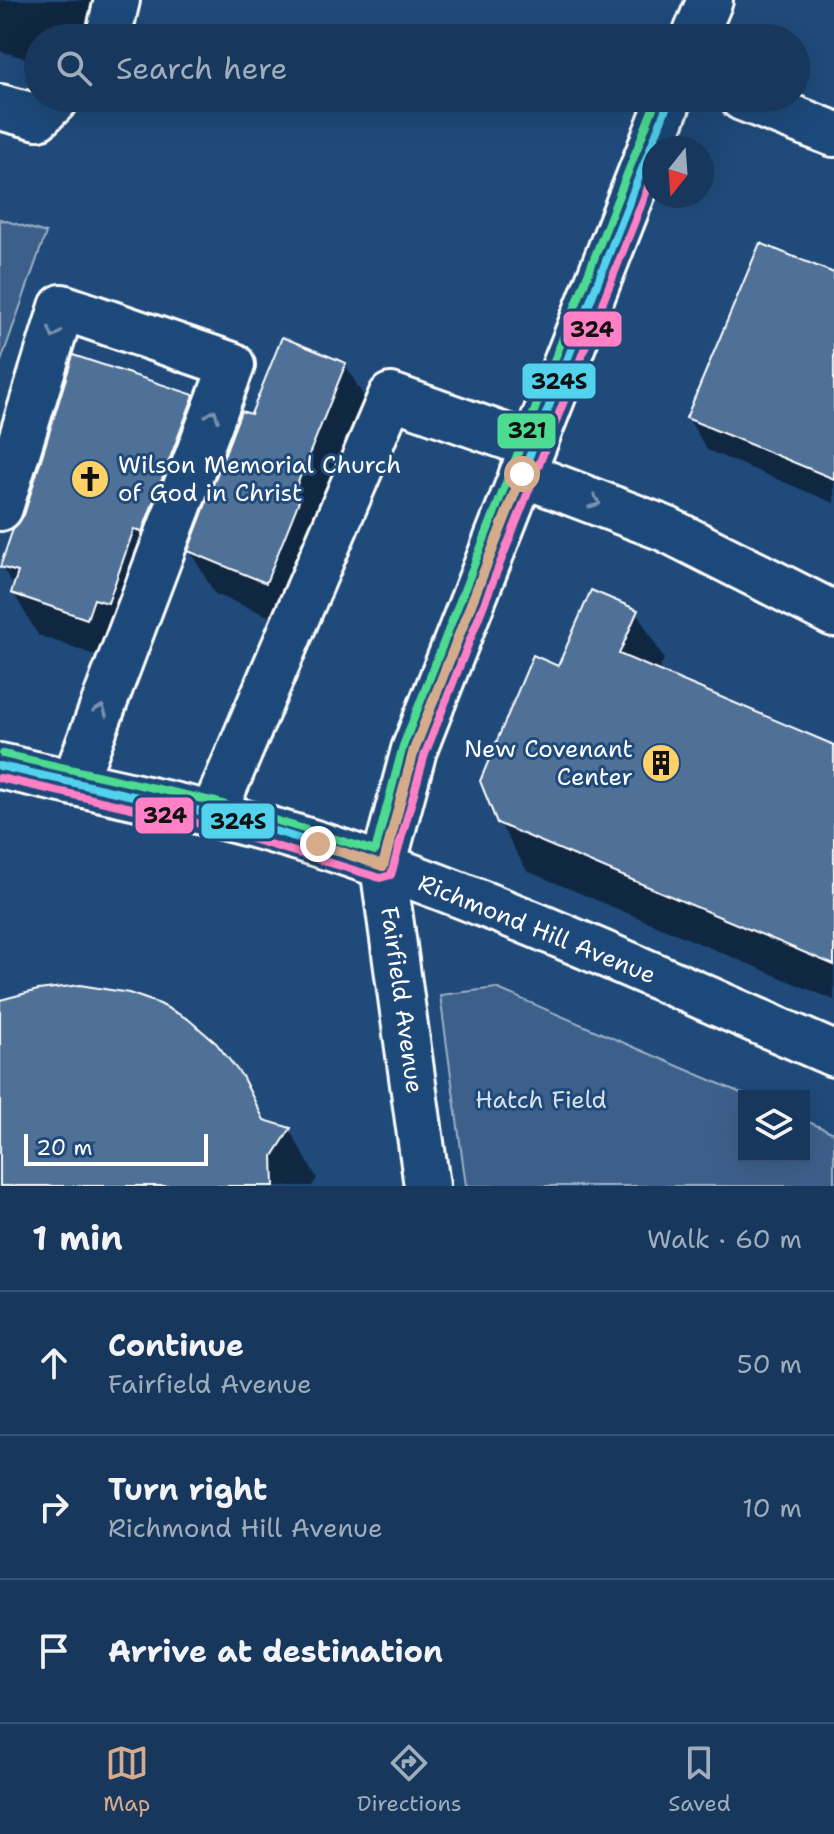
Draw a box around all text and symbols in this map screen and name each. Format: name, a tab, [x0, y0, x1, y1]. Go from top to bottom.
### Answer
search box	[24, 24, 810, 112]
icon: search	[52, 46, 96, 90]
text: Search here	[116, 48, 287, 89]
north arrow	[642, 136, 714, 208]
line badge: 324	[562, 310, 623, 348]
text: 324	[570, 315, 615, 344]
one-way arrow	[47, 325, 63, 339]
line badge: 324S	[521, 362, 597, 400]
text: 324S	[531, 367, 587, 396]
one-way arrow	[203, 409, 220, 423]
line badge: 321	[496, 412, 557, 450]
text: 321	[507, 416, 547, 445]
place label: Wilson Memorial Church of God in Christ	[118, 449, 401, 509]
route start	[504, 456, 540, 492]
church icon: Wilson Memorial Church of God in Christ	[69, 458, 111, 500]
one-way arrow	[587, 492, 601, 509]
one-way arrow	[91, 704, 108, 718]
place label: New Covenant Center	[464, 733, 633, 793]
building icon: New Covenant Center	[640, 742, 682, 784]
line badge: 324	[134, 796, 195, 835]
text: 324	[143, 801, 188, 830]
line badge: 324S	[200, 802, 276, 840]
text: 324S	[210, 807, 266, 836]
route end	[300, 826, 336, 862]
street label: Richmond Hill Avenue	[413, 867, 661, 991]
street label: Fairfield Avenue	[373, 905, 431, 1095]
park label: Hatch Field	[475, 1084, 607, 1116]
map controls	[738, 1090, 810, 1162]
button: layers	[738, 1090, 810, 1162]
scale bar	[24, 1130, 208, 1166]
text: 20 m	[36, 1133, 93, 1162]
text: 1 min	[32, 1215, 123, 1261]
text: Walk · 60 m	[647, 1221, 802, 1256]
text: Continue	[108, 1325, 244, 1366]
icon: ahead	[32, 1341, 76, 1385]
text: 50 m	[737, 1346, 802, 1381]
text: Fairfield Avenue	[108, 1366, 312, 1401]
text: Turn right	[108, 1469, 267, 1510]
icon: right	[32, 1485, 76, 1529]
text: 10 m	[742, 1490, 802, 1525]
text: Richmond Hill Avenue	[108, 1510, 383, 1545]
icon: arrive	[32, 1629, 76, 1673]
text: Arrive at destination	[108, 1631, 443, 1672]
tab: Map	[103, 1741, 150, 1818]
tab: Directions	[357, 1741, 462, 1818]
tab: Saved	[668, 1741, 731, 1818]

